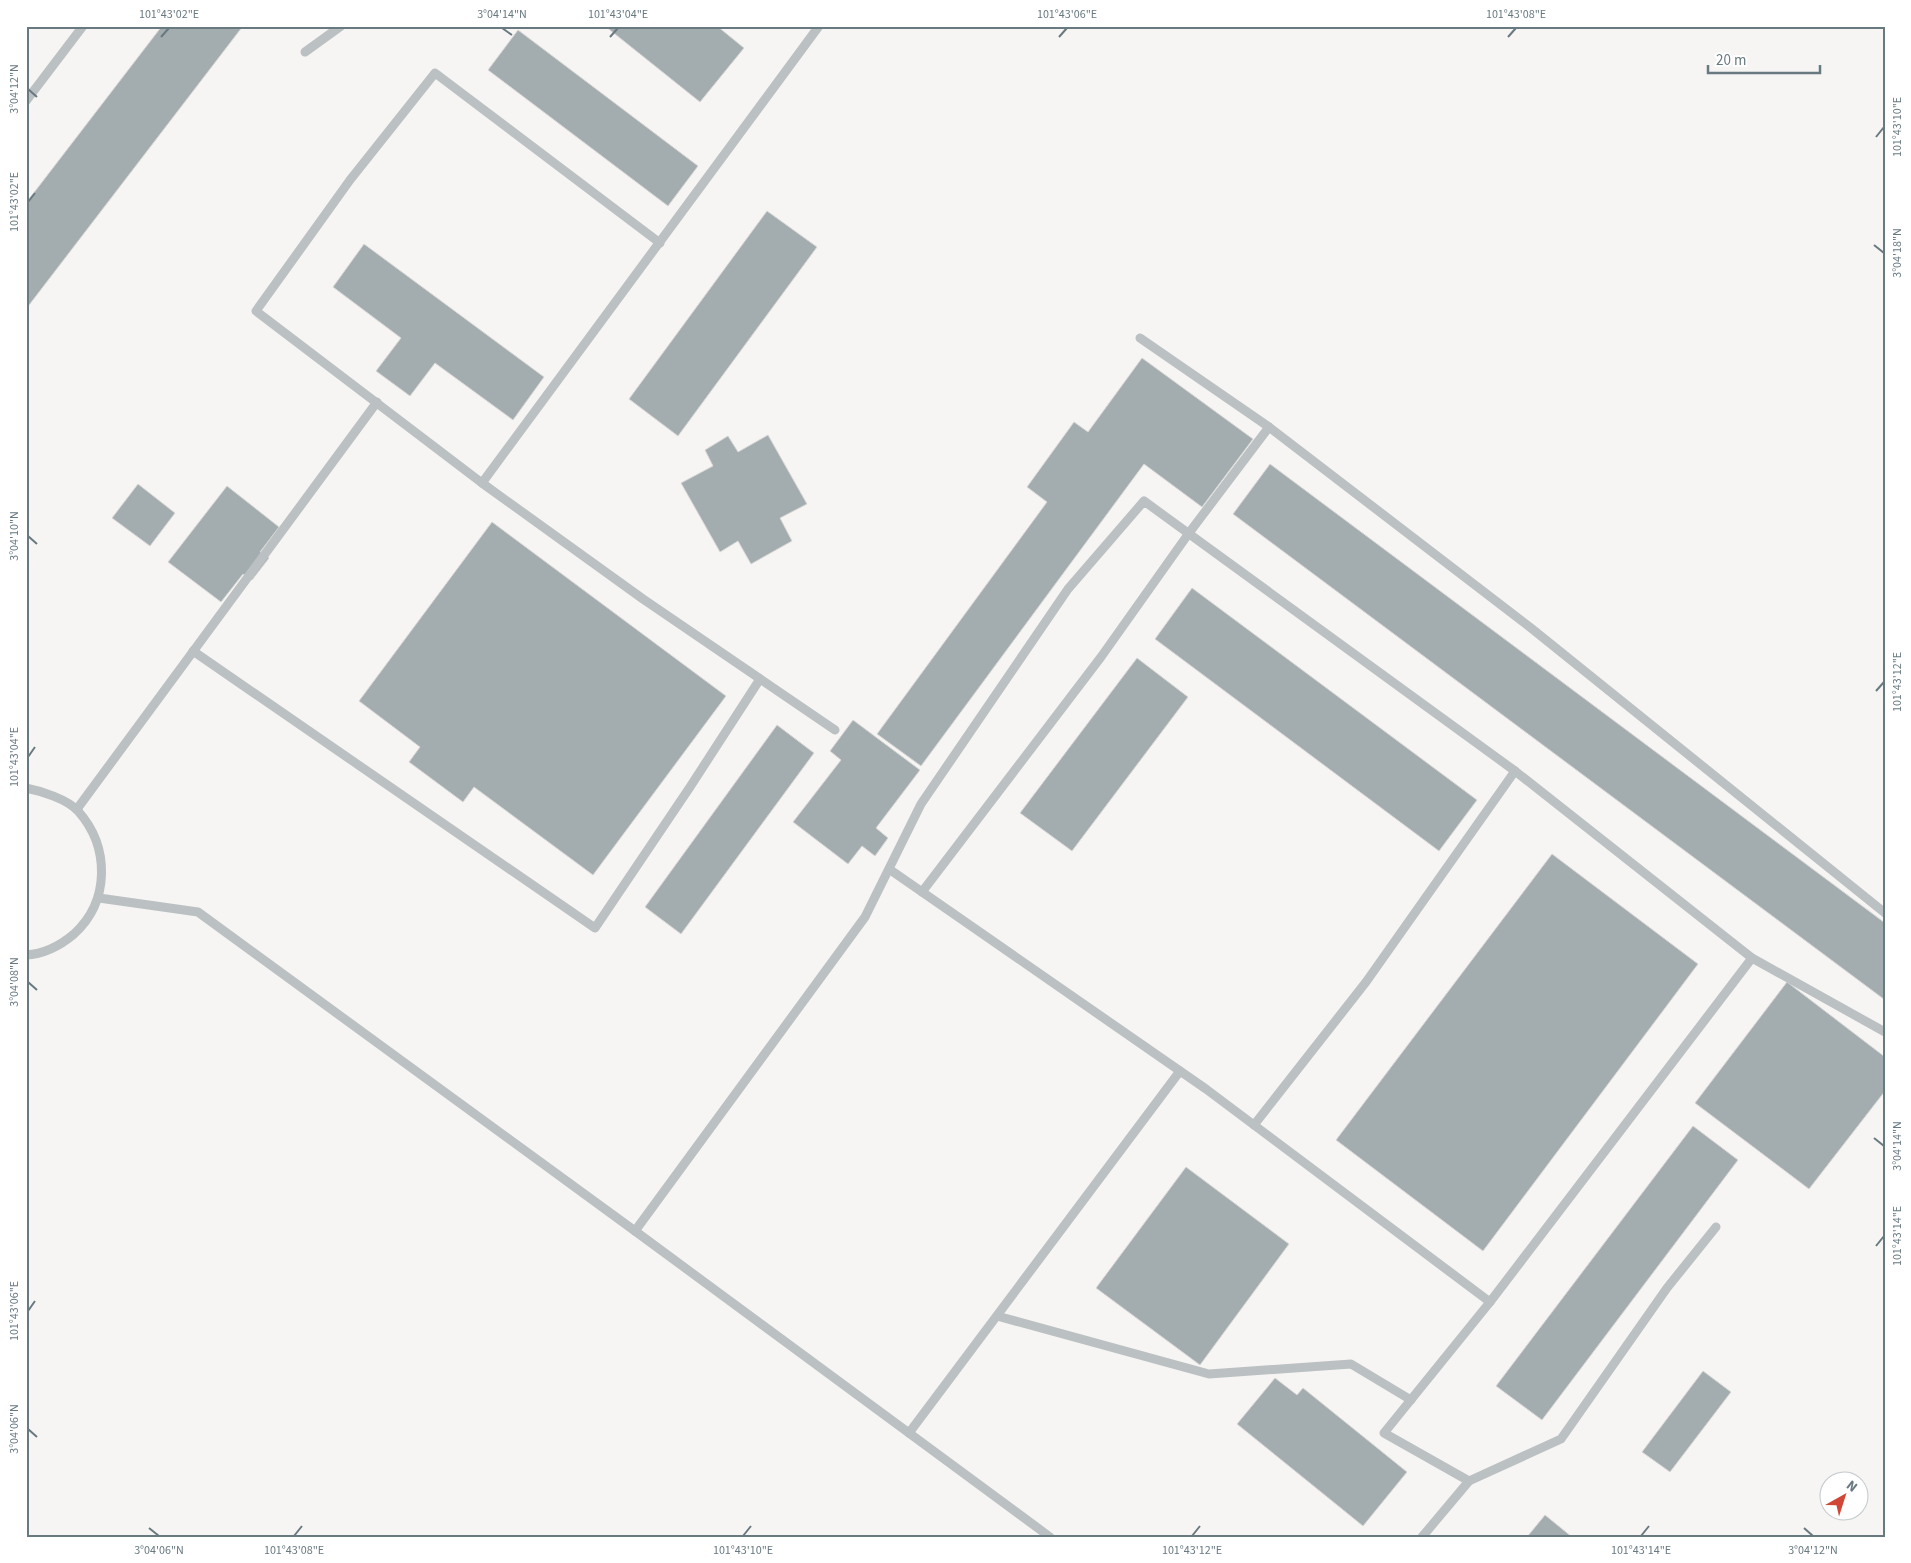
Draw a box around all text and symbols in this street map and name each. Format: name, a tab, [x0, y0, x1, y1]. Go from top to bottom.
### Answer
text: 101°43'02"E	[139, 6, 199, 23]
text: 3°04'14"N	[477, 6, 527, 23]
text: 101°43'04"E	[588, 6, 648, 23]
text: 101°43'06"E	[1037, 6, 1097, 23]
text: 101°43'08"E	[1486, 6, 1546, 23]
scale bar	[1708, 42, 1821, 74]
text: 20 m	[1716, 50, 1746, 71]
text: 3°04'12"N	[6, 64, 23, 114]
text: 101°43'10"E	[1889, 97, 1906, 157]
text: 101°43'02"E	[6, 172, 23, 232]
text: 3°04'18"N	[1889, 228, 1906, 278]
text: 3°04'10"N	[6, 511, 23, 561]
text: 101°43'12"E	[1889, 652, 1906, 712]
text: 101°43'04"E	[6, 727, 23, 787]
text: 3°04'08"N	[6, 957, 23, 1007]
text: 3°04'14"N	[1889, 1121, 1906, 1171]
text: 101°43'14"E	[1889, 1206, 1906, 1266]
text: 101°43'06"E	[6, 1281, 23, 1341]
text: 3°04'06"N	[6, 1404, 23, 1454]
north arrow	[1818, 1470, 1868, 1520]
text: N	[1842, 1476, 1861, 1497]
text: 3°04'06"N	[134, 1542, 184, 1559]
text: 101°43'08"E	[264, 1542, 324, 1559]
text: 101°43'10"E	[713, 1542, 773, 1559]
text: 101°43'12"E	[1162, 1542, 1222, 1559]
text: 101°43'14"E	[1611, 1542, 1671, 1559]
text: 3°04'12"N	[1788, 1542, 1838, 1559]

